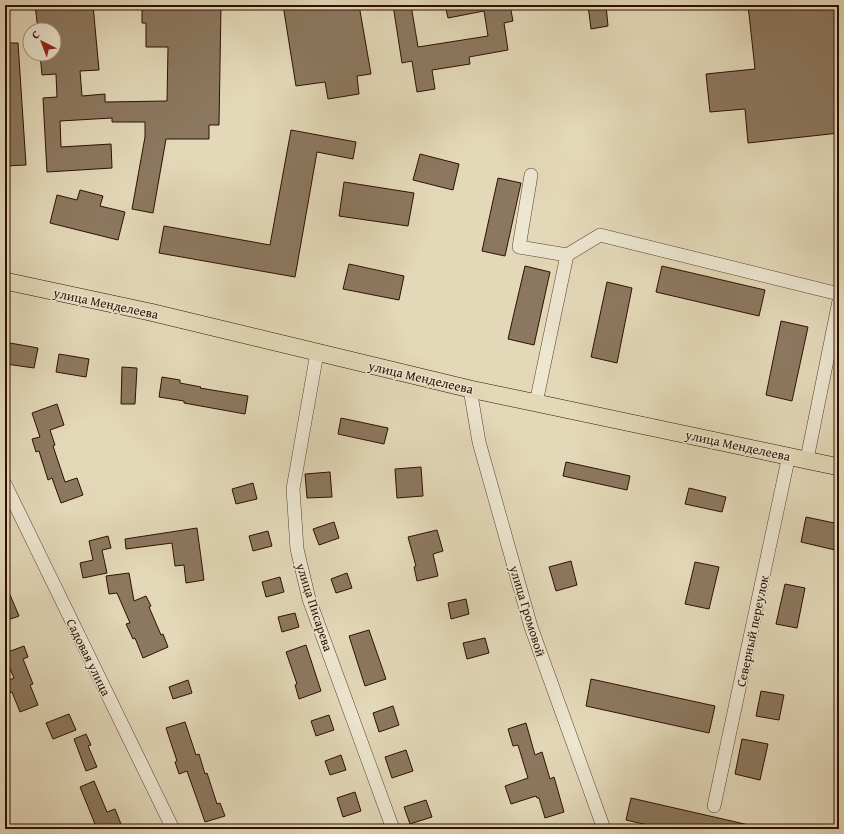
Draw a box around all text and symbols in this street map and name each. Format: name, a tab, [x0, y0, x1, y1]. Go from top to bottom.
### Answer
north arrow	[22, 22, 62, 62]
text: С	[28, 27, 43, 43]
street label: улица Менделеева	[51, 283, 161, 324]
street label: улица Менделеева	[366, 356, 476, 399]
street label: улица Менделеева	[683, 425, 793, 466]
street label: улица Писарева	[291, 560, 338, 654]
street label: улица Громовой	[504, 562, 551, 659]
street label: Северный переулок	[731, 573, 774, 689]
street label: Садовая улица	[62, 615, 116, 700]

